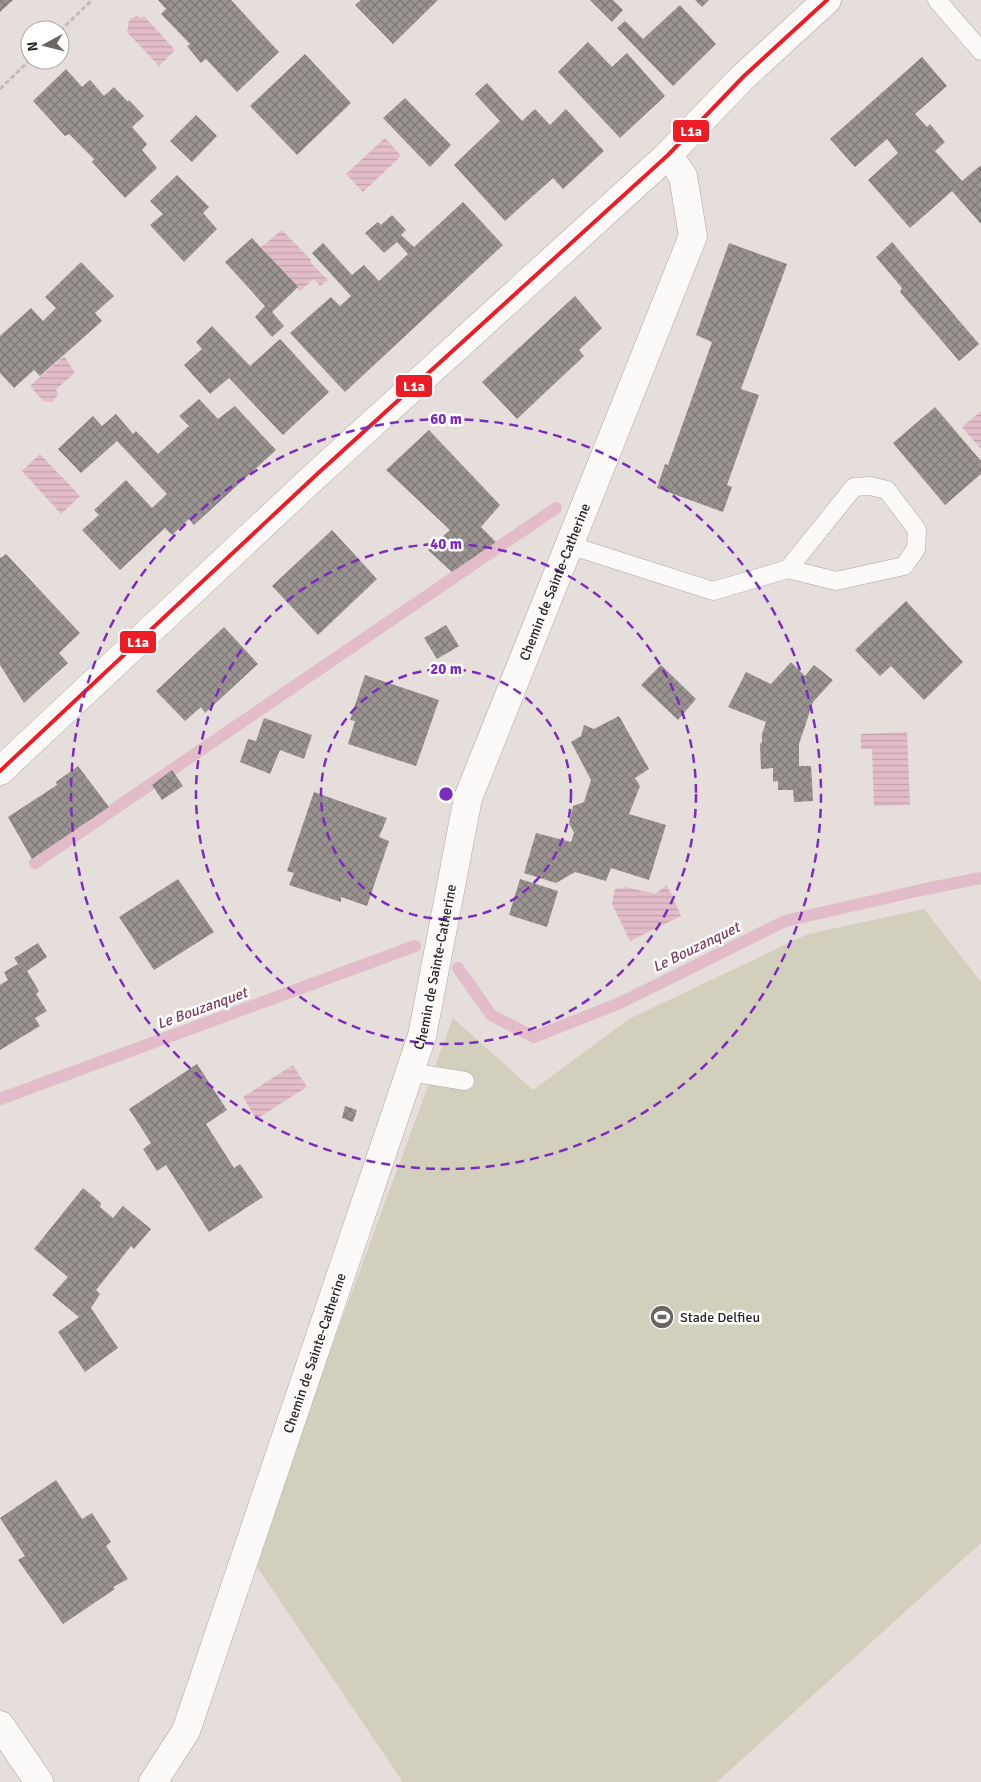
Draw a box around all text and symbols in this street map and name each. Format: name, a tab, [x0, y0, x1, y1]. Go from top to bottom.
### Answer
north arrow	[20, 20, 70, 70]
text: N	[24, 41, 42, 52]
line badge: L1a	[672, 119, 710, 143]
text: L1a	[680, 123, 702, 140]
line badge: L1a	[395, 374, 433, 398]
text: L1a	[403, 378, 425, 395]
text: 60 m	[430, 410, 462, 428]
street label: Chemin de Sainte-Catherine	[515, 501, 594, 663]
text: 40 m	[430, 535, 462, 553]
line badge: L1a	[119, 630, 157, 654]
text: L1a	[127, 634, 149, 651]
text: 20 m	[430, 660, 462, 678]
centre of rings	[437, 785, 455, 803]
street label: Chemin de Sainte-Catherine	[410, 883, 460, 1052]
water label: Le Bouzanquet	[650, 917, 744, 976]
water label: Le Bouzanquet	[154, 983, 251, 1033]
street label: Chemin de Sainte-Catherine	[279, 1271, 349, 1435]
sports icon: Stade Delfieu	[649, 1304, 675, 1330]
place label: Stade Delfieu	[680, 1309, 760, 1326]

